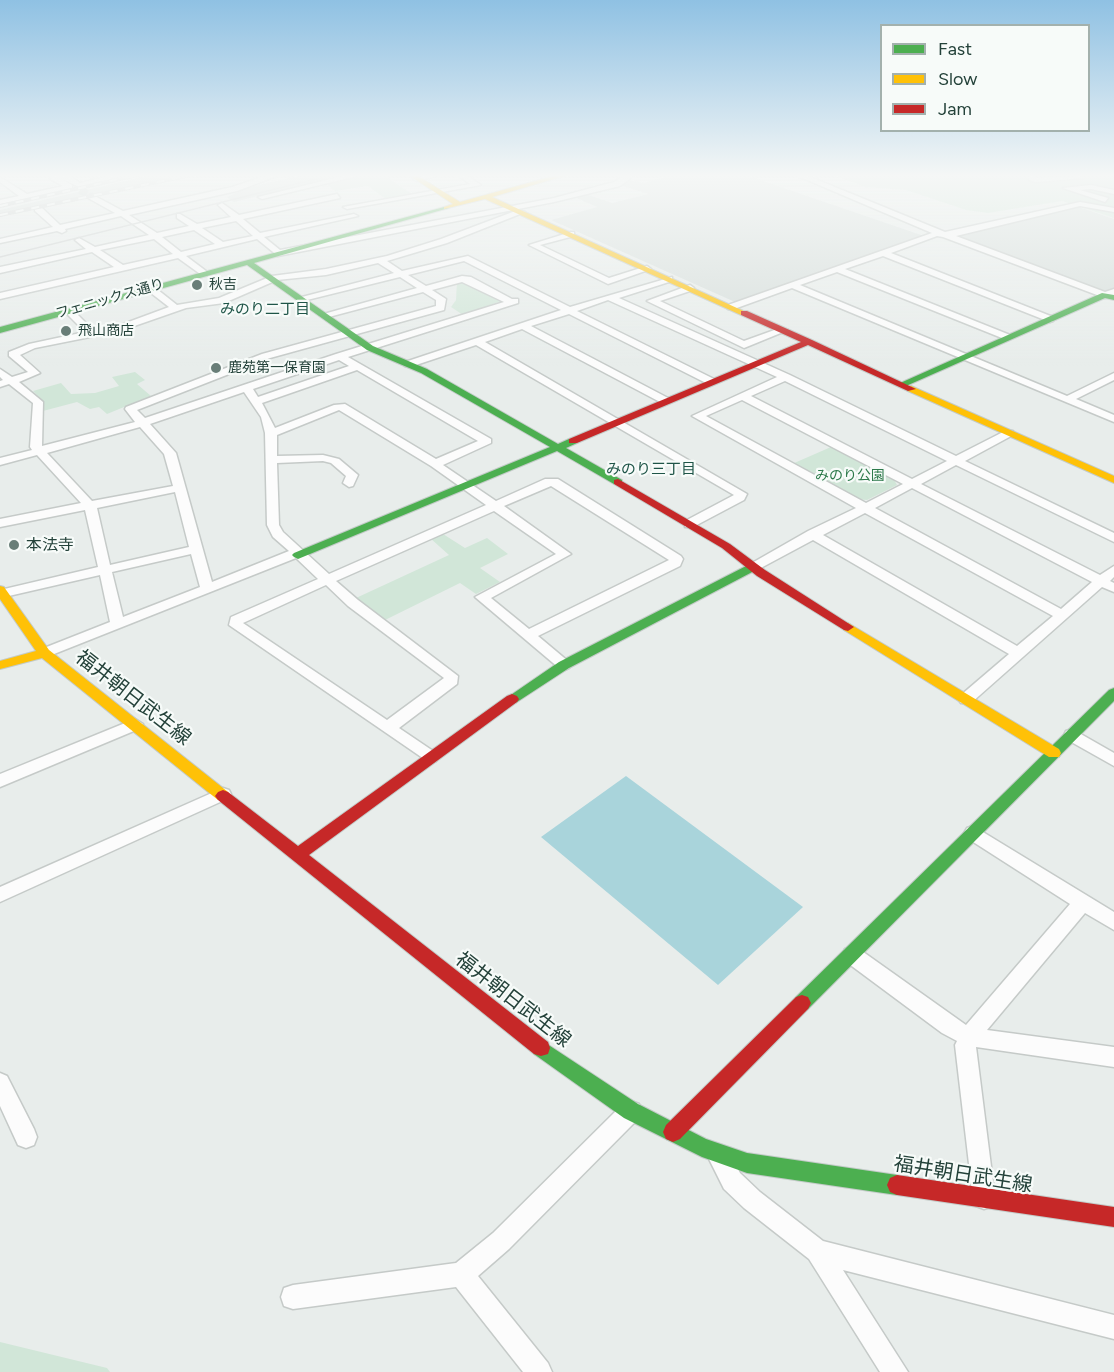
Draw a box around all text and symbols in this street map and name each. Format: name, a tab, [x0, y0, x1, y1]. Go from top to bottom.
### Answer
legend	[880, 24, 1090, 132]
text: Fast	[938, 38, 972, 60]
text: Slow	[938, 68, 977, 90]
text: Jam	[938, 98, 972, 120]
street label: フェニックス通り	[54, 275, 166, 323]
place label: 秋吉	[209, 277, 237, 293]
marker: 秋吉	[190, 278, 204, 292]
district label: みのり二丁目	[220, 301, 310, 319]
place label: 飛山商店	[78, 323, 134, 339]
marker: 飛山商店	[59, 324, 73, 338]
place label: 鹿苑第一保育園	[228, 360, 326, 376]
marker: 鹿苑第一保育園	[209, 361, 223, 375]
district label: みのり三丁目	[606, 461, 696, 479]
park label: みのり公園	[815, 468, 885, 484]
place label: 本法寺	[26, 535, 74, 555]
marker: 本法寺	[7, 538, 21, 552]
street label: 福井朝日武生線	[70, 645, 196, 751]
street label: 福井朝日武生線	[450, 947, 576, 1053]
street label: 福井朝日武生線	[892, 1152, 1034, 1198]

